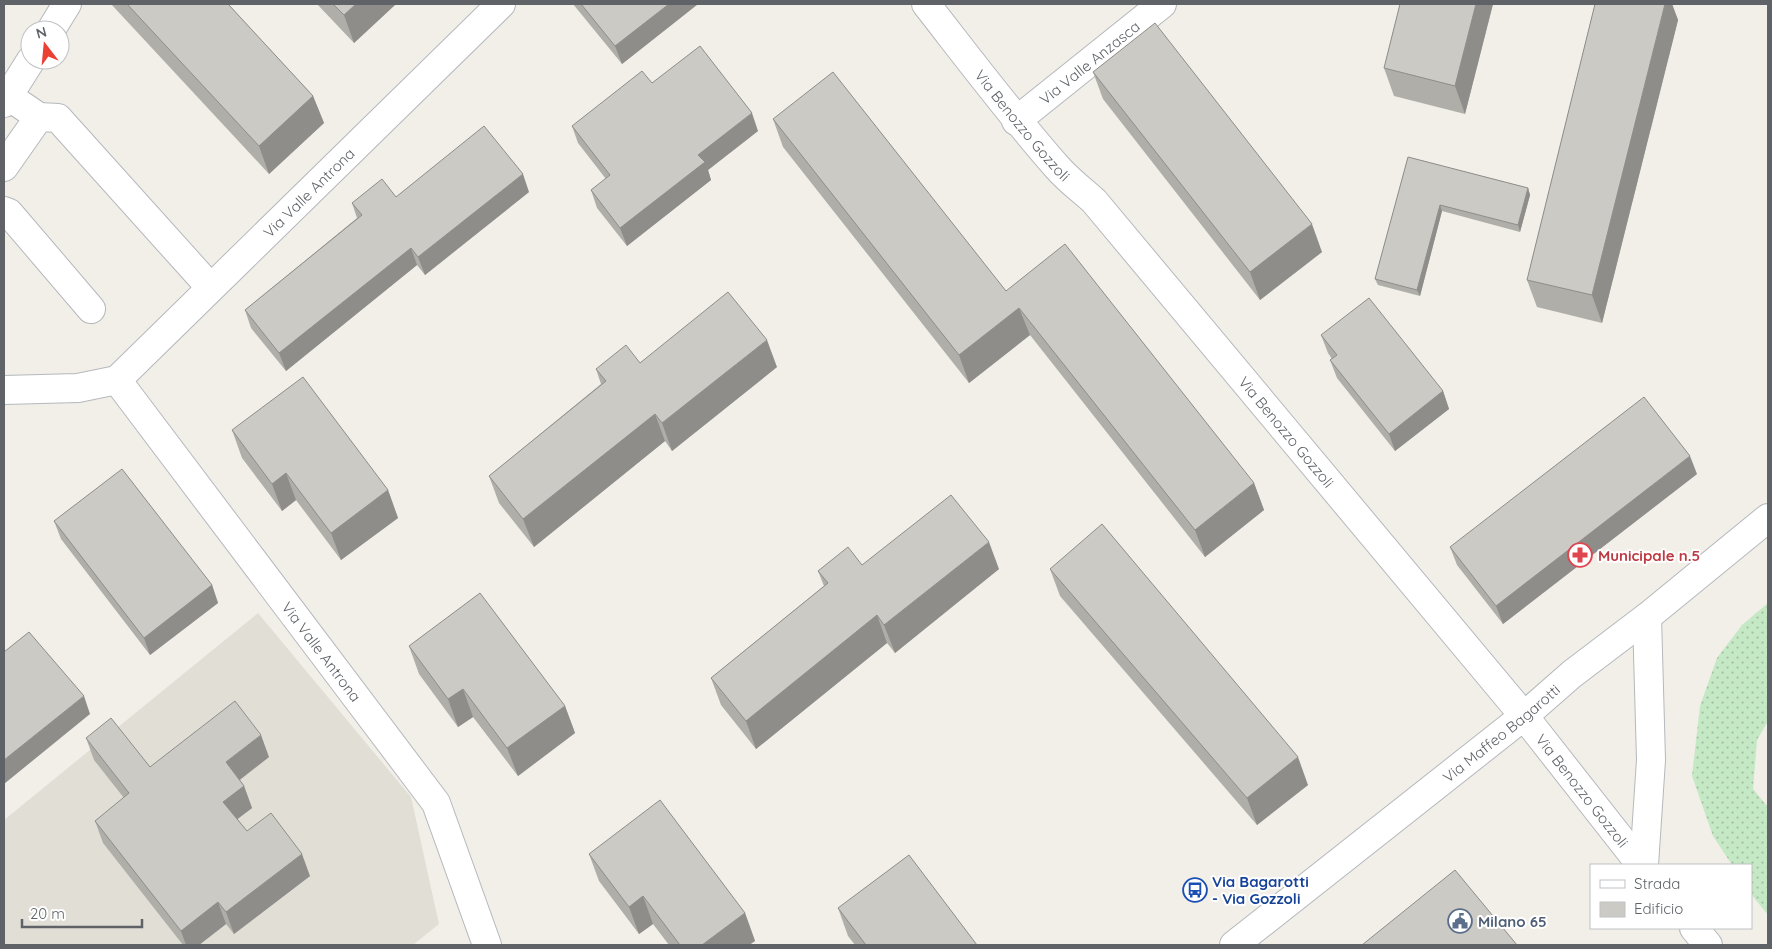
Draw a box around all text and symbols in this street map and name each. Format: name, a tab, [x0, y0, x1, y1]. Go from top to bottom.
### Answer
street label: Via Valle Anzasca	[1035, 16, 1143, 108]
north arrow	[20, 20, 70, 70]
text: N	[34, 22, 49, 43]
street label: Via Benozzo Gozzoli	[971, 66, 1074, 185]
street label: Via Valle Antrona	[259, 143, 358, 241]
street label: Via Benozzo Gozzoli	[1235, 372, 1338, 491]
pharmacy icon: Municipale n.5	[1567, 542, 1593, 568]
place label: Municipale n.5	[1598, 546, 1700, 565]
street label: Via Valle Antrona	[278, 598, 366, 705]
street label: Via Maffeo Bagarotti	[1439, 680, 1564, 786]
street label: Via Benozzo Gozzoli	[1532, 730, 1633, 851]
legend	[1590, 864, 1752, 929]
place label: Via Bagarotti - Via Gozzoli	[1212, 872, 1309, 908]
text: Strada	[1634, 874, 1680, 893]
bus stop icon: Via Bagarotti - Via Gozzoli	[1182, 877, 1208, 903]
scale bar	[22, 896, 142, 928]
text: Edificio	[1634, 899, 1683, 918]
text: 20 m	[30, 904, 65, 923]
public building icon: Milano 65	[1447, 908, 1473, 934]
place label: Milano 65	[1478, 912, 1547, 931]

